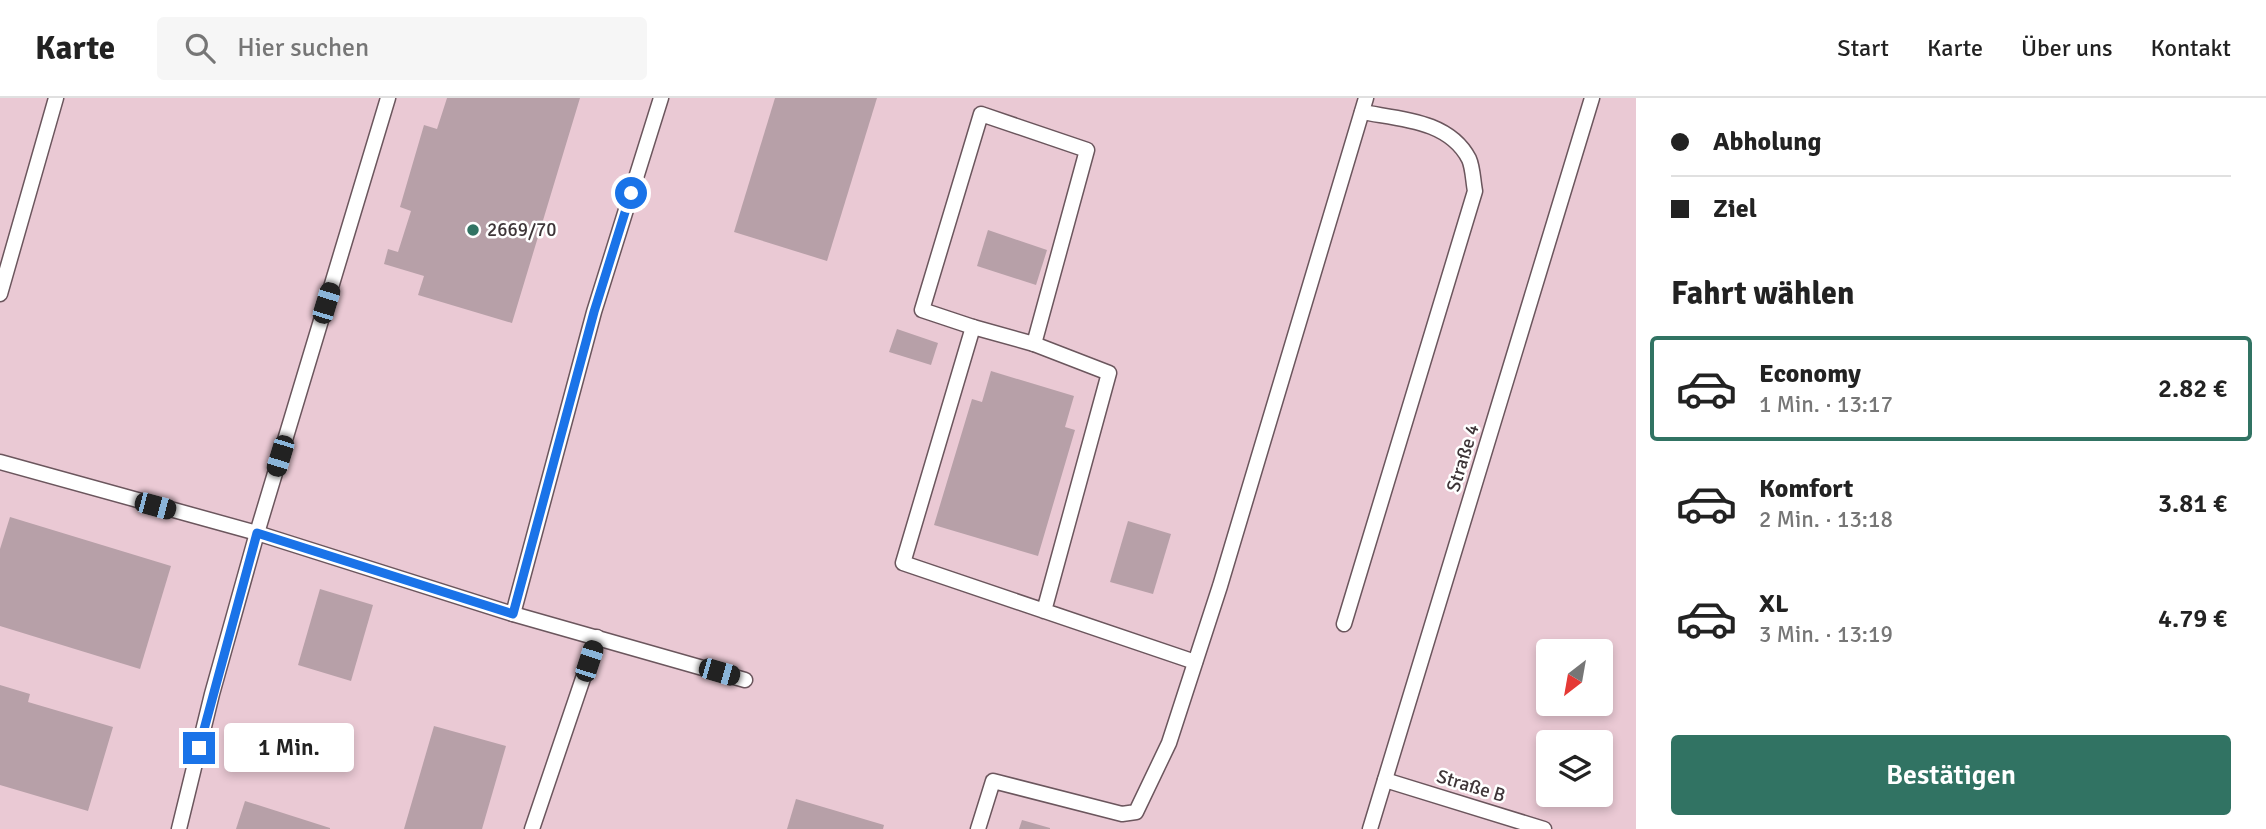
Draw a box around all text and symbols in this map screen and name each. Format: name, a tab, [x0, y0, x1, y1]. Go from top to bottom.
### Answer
search box	[157, 17, 647, 80]
text: Karte	[35, 28, 115, 69]
icon: search	[181, 29, 219, 67]
text: Hier suchen	[237, 32, 369, 64]
text: Start	[1837, 33, 1889, 63]
text: Karte	[1927, 33, 1983, 63]
text: Über uns	[2021, 33, 2113, 63]
text: Kontakt	[2151, 33, 2231, 63]
text: Abholung	[1713, 126, 1821, 158]
route start	[615, 177, 647, 209]
text: Ziel	[1713, 193, 1757, 225]
place label: 2669/70	[487, 218, 557, 242]
marker: 2669/70	[465, 222, 481, 238]
text: Fahrt wählen	[1671, 274, 1855, 313]
car	[310, 280, 343, 326]
icon: car	[1675, 357, 1738, 420]
text: Economy	[1759, 358, 1861, 390]
text: 2.82 €	[2158, 373, 2227, 405]
text: 1 Min. · 13:17	[1759, 390, 1893, 419]
street label: Straße 4	[1441, 421, 1485, 495]
car	[264, 433, 297, 479]
icon: car	[1675, 472, 1738, 535]
text: Komfort	[1759, 473, 1853, 505]
text: 3.81 €	[2158, 488, 2227, 520]
car	[132, 490, 179, 522]
text: 2 Min. · 13:18	[1759, 505, 1893, 534]
icon: car	[1675, 587, 1738, 650]
text: XL	[1759, 588, 1789, 620]
text: 4.79 €	[2158, 603, 2227, 635]
text: 3 Min. · 13:19	[1759, 620, 1893, 649]
car	[573, 638, 606, 684]
north arrow	[1536, 639, 1614, 716]
map controls	[1536, 639, 1613, 807]
car	[696, 656, 743, 688]
callout: 1 Min.	[224, 724, 353, 772]
button: layers	[1536, 730, 1613, 807]
route end	[183, 732, 215, 764]
text: 1 Min.	[258, 733, 320, 762]
button: Bestätigen	[1671, 735, 2231, 815]
street label: Straße B	[1434, 764, 1508, 808]

